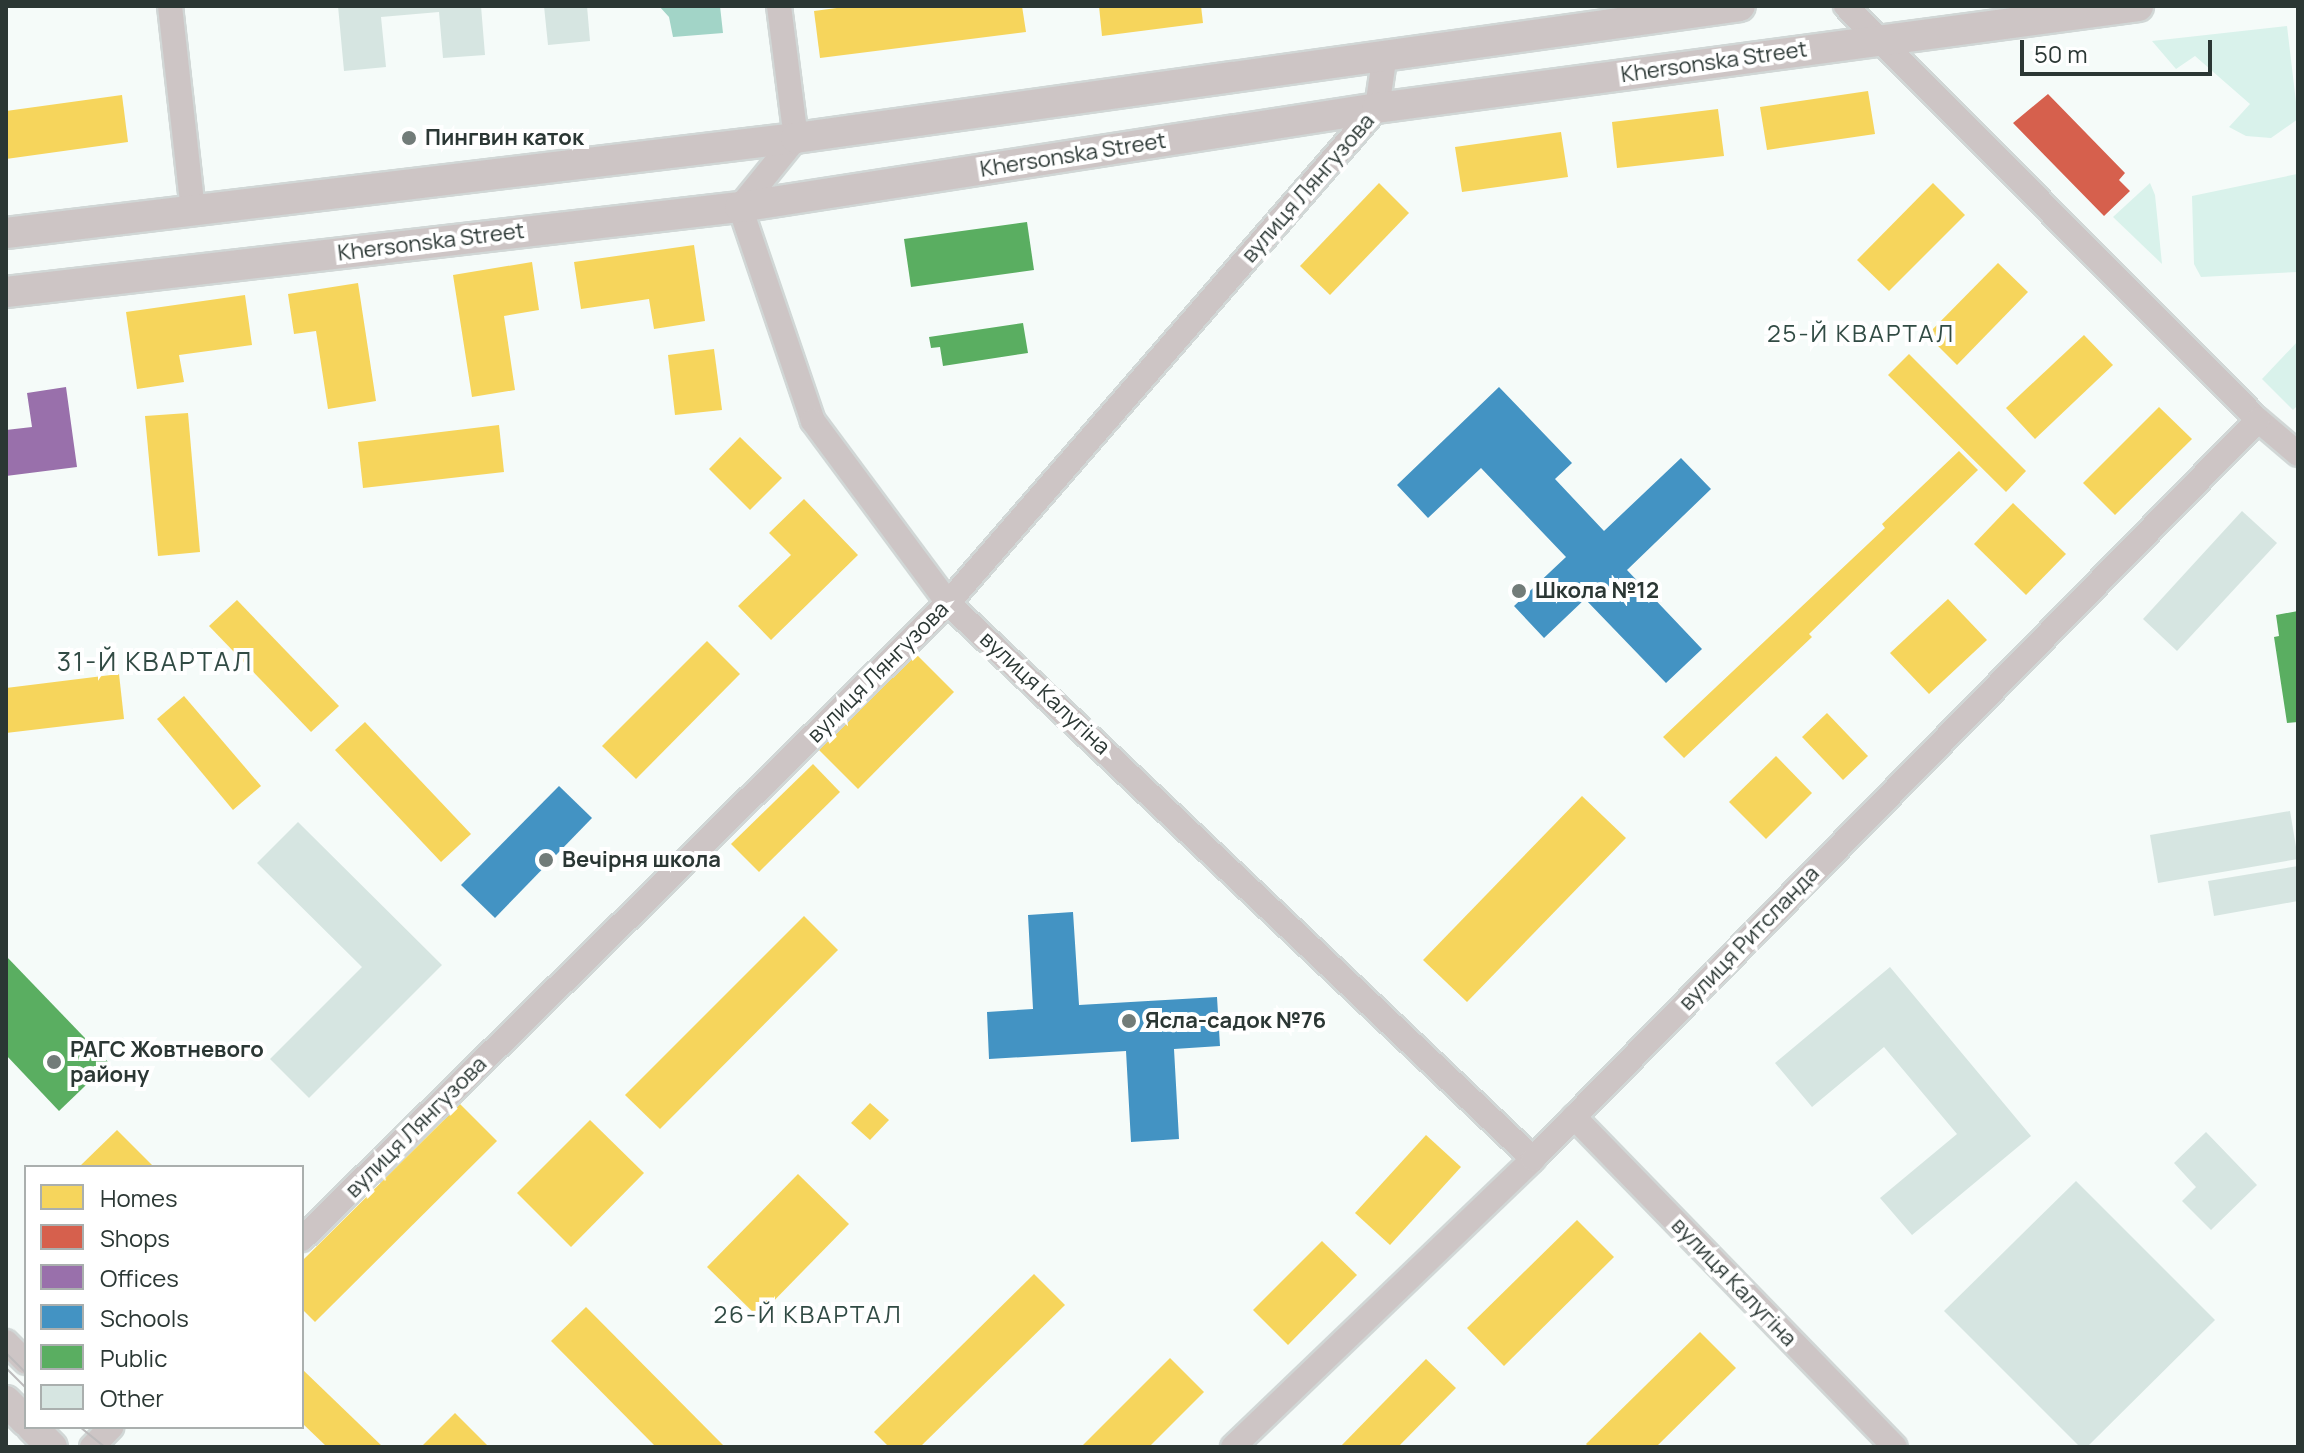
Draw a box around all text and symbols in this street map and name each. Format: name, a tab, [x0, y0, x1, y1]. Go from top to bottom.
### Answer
scale bar	[2024, 24, 2216, 74]
street label: Khersonska Street	[1619, 36, 1809, 88]
text: 50 m	[2034, 37, 2088, 70]
street label: вулиця Лянгузова	[1236, 108, 1380, 268]
place label: Пингвин каток	[425, 125, 584, 151]
street label: Khersonska Street	[978, 127, 1168, 183]
marker: Пингвин каток	[400, 129, 418, 147]
street label: Khersonska Street	[336, 217, 526, 267]
district label: 25-Й КВАРТАЛ	[1767, 319, 1955, 347]
place label: Школа №12	[1535, 578, 1659, 604]
marker: Школа №12	[1510, 582, 1528, 600]
street label: вулиця Лянгузова	[802, 596, 954, 748]
street label: вулиця Калугіна	[974, 626, 1116, 760]
district label: 31-Й КВАРТАЛ	[57, 646, 253, 678]
place label: Вечірня школа	[562, 847, 721, 873]
marker: Вечірня школа	[537, 851, 555, 869]
street label: вулиця Ритсланда	[1673, 860, 1825, 1016]
place label: Ясла-садок №76	[1145, 1008, 1326, 1034]
marker: Ясла-садок №76	[1120, 1012, 1138, 1030]
place label: РАГС Жовтневого району	[70, 1036, 264, 1088]
street label: вулиця Лянгузова	[340, 1051, 492, 1203]
marker: РАГС Жовтневого району	[45, 1053, 63, 1071]
legend	[24, 1165, 304, 1429]
text: Homes	[100, 1181, 178, 1214]
street label: вулиця Калугіна	[1666, 1212, 1802, 1352]
text: Shops	[100, 1221, 170, 1254]
text: Offices	[100, 1261, 179, 1294]
district label: 26-Й КВАРТАЛ	[713, 1300, 903, 1328]
text: Schools	[100, 1301, 189, 1334]
text: Public	[100, 1341, 167, 1374]
text: Other	[100, 1381, 164, 1414]

